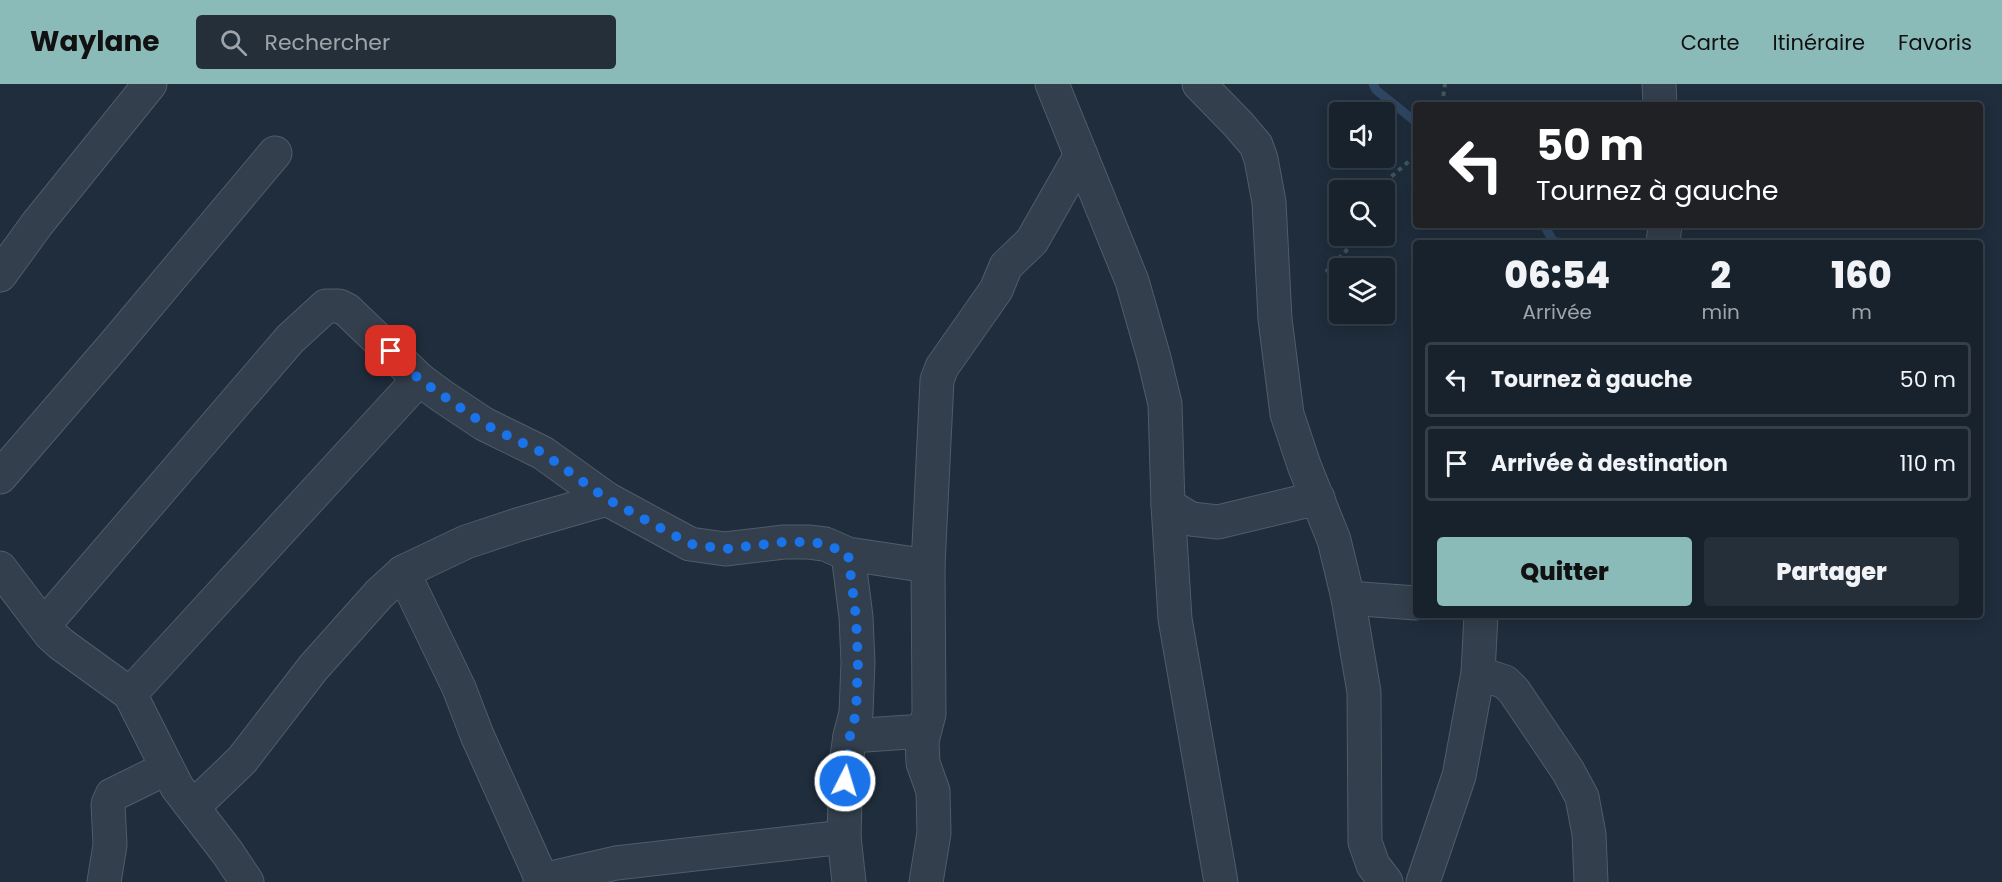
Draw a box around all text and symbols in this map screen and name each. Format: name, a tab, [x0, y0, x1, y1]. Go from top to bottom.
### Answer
search box	[196, 15, 616, 69]
text: Waylane	[30, 22, 160, 61]
icon: search	[217, 26, 250, 59]
text: Rechercher	[265, 27, 390, 58]
text: Carte	[1681, 28, 1740, 57]
text: Itinéraire	[1773, 28, 1865, 57]
text: Favoris	[1898, 28, 1972, 57]
map controls	[1329, 102, 1395, 324]
button: sound	[1329, 102, 1395, 168]
text: 50 m	[1536, 116, 1644, 175]
icon: left	[1437, 126, 1515, 204]
text: Tournez à gauche	[1536, 172, 1778, 209]
button: search	[1329, 180, 1395, 246]
text: 06:54	[1504, 250, 1610, 301]
text: 2	[1710, 250, 1731, 301]
text: 160	[1831, 250, 1892, 301]
button: layers	[1329, 258, 1395, 324]
text: Arrivée	[1523, 298, 1592, 326]
text: min	[1702, 298, 1740, 326]
text: m	[1851, 298, 1872, 326]
pin	[365, 325, 416, 376]
icon: arrive	[374, 334, 407, 367]
icon: left	[1440, 363, 1473, 396]
text: Tournez à gauche	[1491, 364, 1692, 395]
text: 50 m	[1900, 364, 1956, 395]
icon: arrive	[1440, 447, 1473, 480]
text: Arrivée à destination	[1491, 448, 1728, 479]
text: 110 m	[1900, 448, 1956, 479]
button: Quitter	[1437, 537, 1692, 606]
button: Partager	[1704, 537, 1959, 606]
position arrow	[813, 749, 877, 813]

